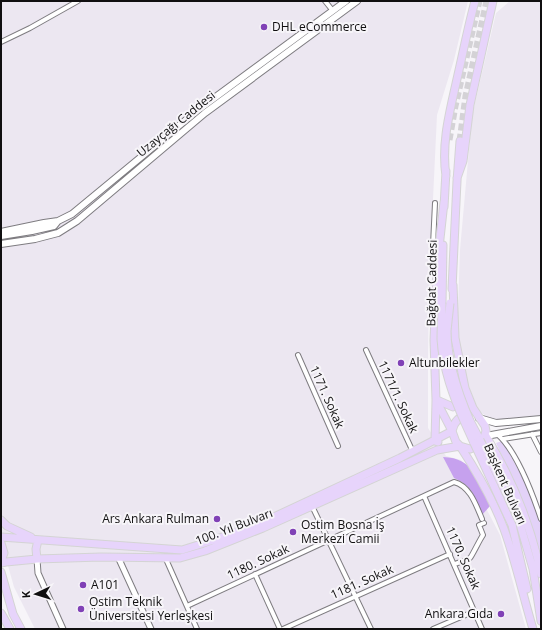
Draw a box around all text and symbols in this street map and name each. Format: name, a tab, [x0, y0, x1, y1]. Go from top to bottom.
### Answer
place label: DHL eCommerce	[272, 18, 367, 35]
marker: DHL eCommerce	[259, 22, 269, 32]
street label: Uzayçağı Caddesi	[133, 87, 219, 161]
street label: Bağdat Caddesi	[422, 239, 441, 327]
place label: Altunbilekler	[409, 354, 480, 371]
street label: 1171/1. Sokak	[374, 358, 423, 436]
marker: Altunbilekler	[396, 358, 406, 368]
street label: 1171. Sokak	[306, 363, 349, 431]
street label: Başkent Bulvarı	[480, 441, 531, 527]
street label: 100. Yıl Bulvarı	[193, 504, 275, 549]
place label: Ars Ankara Rulman	[102, 510, 209, 527]
marker: Ars Ankara Rulman	[212, 514, 222, 524]
place label: Ostim Bosna İş Merkezi Camii	[301, 516, 385, 547]
street label: 1170. Sokak	[442, 524, 485, 592]
marker: Ostim Bosna İş Merkezi Camii	[288, 527, 298, 537]
street label: 1180. Sokak	[224, 539, 292, 583]
street label: 1181. Sokak	[328, 560, 396, 603]
north arrow	[16, 574, 56, 614]
place label: A101	[91, 576, 119, 593]
marker: A101	[78, 580, 88, 590]
text: K	[18, 590, 33, 599]
place label: Ostim Teknik Üniversitesi Yerleşkesi	[89, 593, 213, 624]
marker: Ostim Teknik Üniversitesi Yerleşkesi	[76, 604, 86, 614]
place label: Ankara Gıda	[425, 605, 493, 622]
marker: Ankara Gıda	[496, 609, 506, 619]

